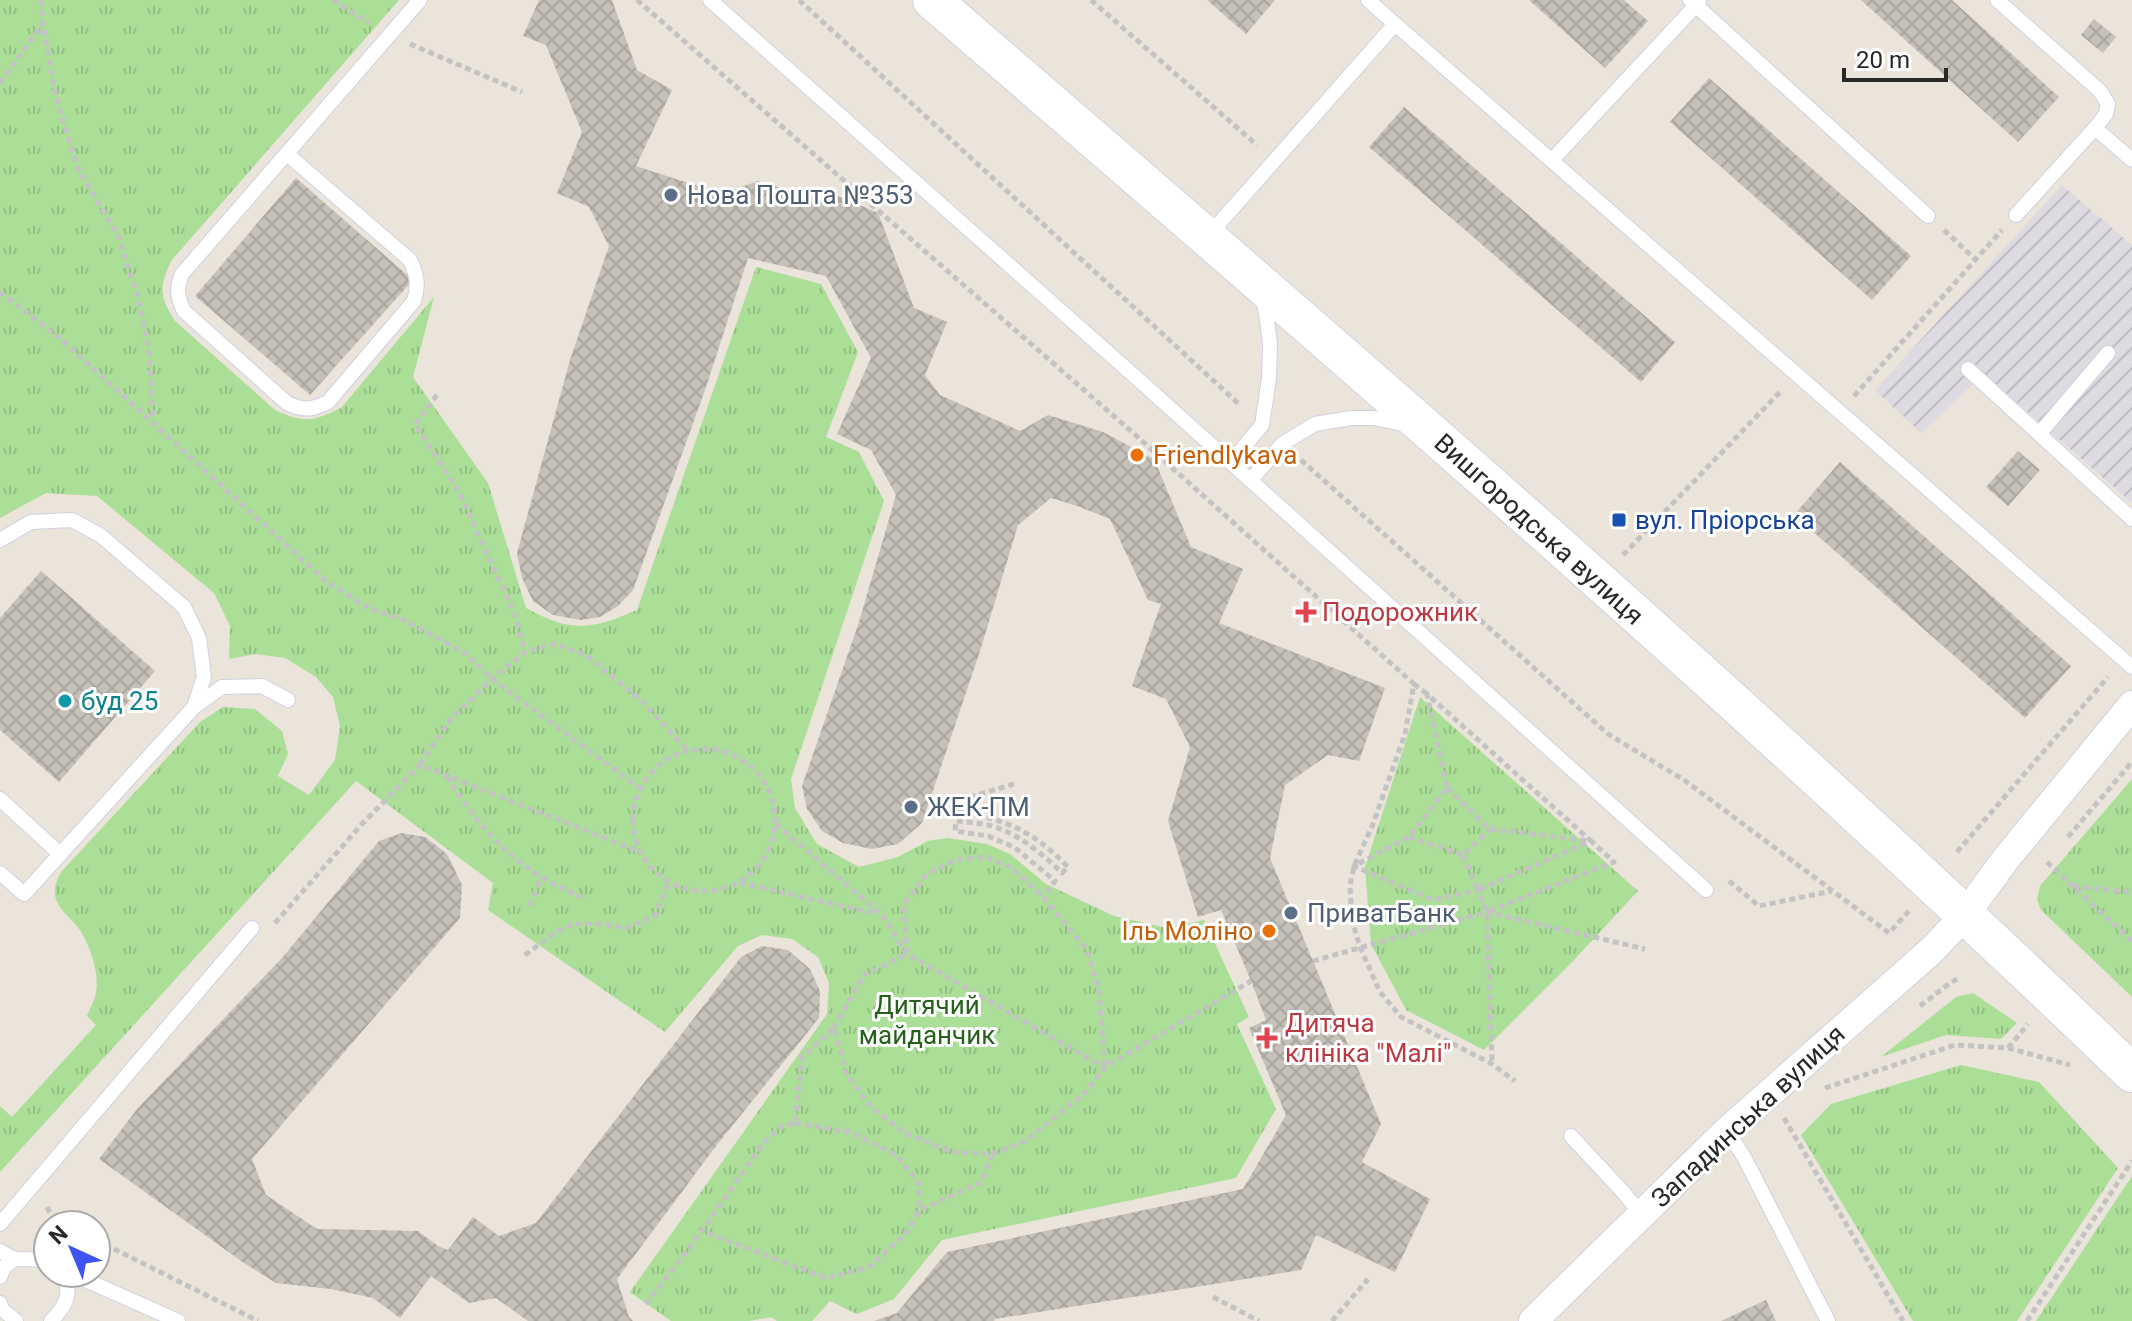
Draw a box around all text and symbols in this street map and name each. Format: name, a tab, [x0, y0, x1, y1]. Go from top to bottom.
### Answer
scale bar	[1844, 32, 1946, 82]
text: 20 m	[1856, 46, 1910, 74]
place label: Нова Пошта №353	[687, 180, 914, 210]
marker: Нова Пошта №353	[662, 186, 680, 204]
street label: Вишгородська вулиця	[1428, 427, 1650, 631]
place label: Friendlykava	[1153, 440, 1297, 470]
marker: Friendlykava	[1128, 446, 1146, 464]
place label: вул. Пріорська	[1635, 505, 1815, 535]
marker: вул. Пріорська	[1610, 511, 1628, 529]
place label: Подорожник	[1322, 597, 1478, 627]
marker: Подорожник	[1297, 603, 1315, 621]
place label: буд 25	[81, 686, 158, 716]
marker: буд 25	[56, 692, 74, 710]
place label: ЖЕК-ПМ	[927, 792, 1030, 822]
marker: ЖЕК-ПМ	[902, 798, 920, 816]
place label: ПриватБанк	[1307, 898, 1456, 928]
marker: ПриватБанк	[1282, 904, 1300, 922]
place label: Іль Моліно	[1122, 916, 1253, 946]
marker: Іль Моліно	[1260, 922, 1278, 940]
park label: Дитячий майданчик	[859, 990, 995, 1050]
place label: Дитяча клініка "Малі"	[1285, 1008, 1451, 1068]
street label: Западинська вулиця	[1645, 1019, 1851, 1213]
marker: Дитяча клініка "Малі"	[1256, 1027, 1278, 1049]
north arrow	[32, 1209, 112, 1289]
text: N	[44, 1221, 73, 1249]

